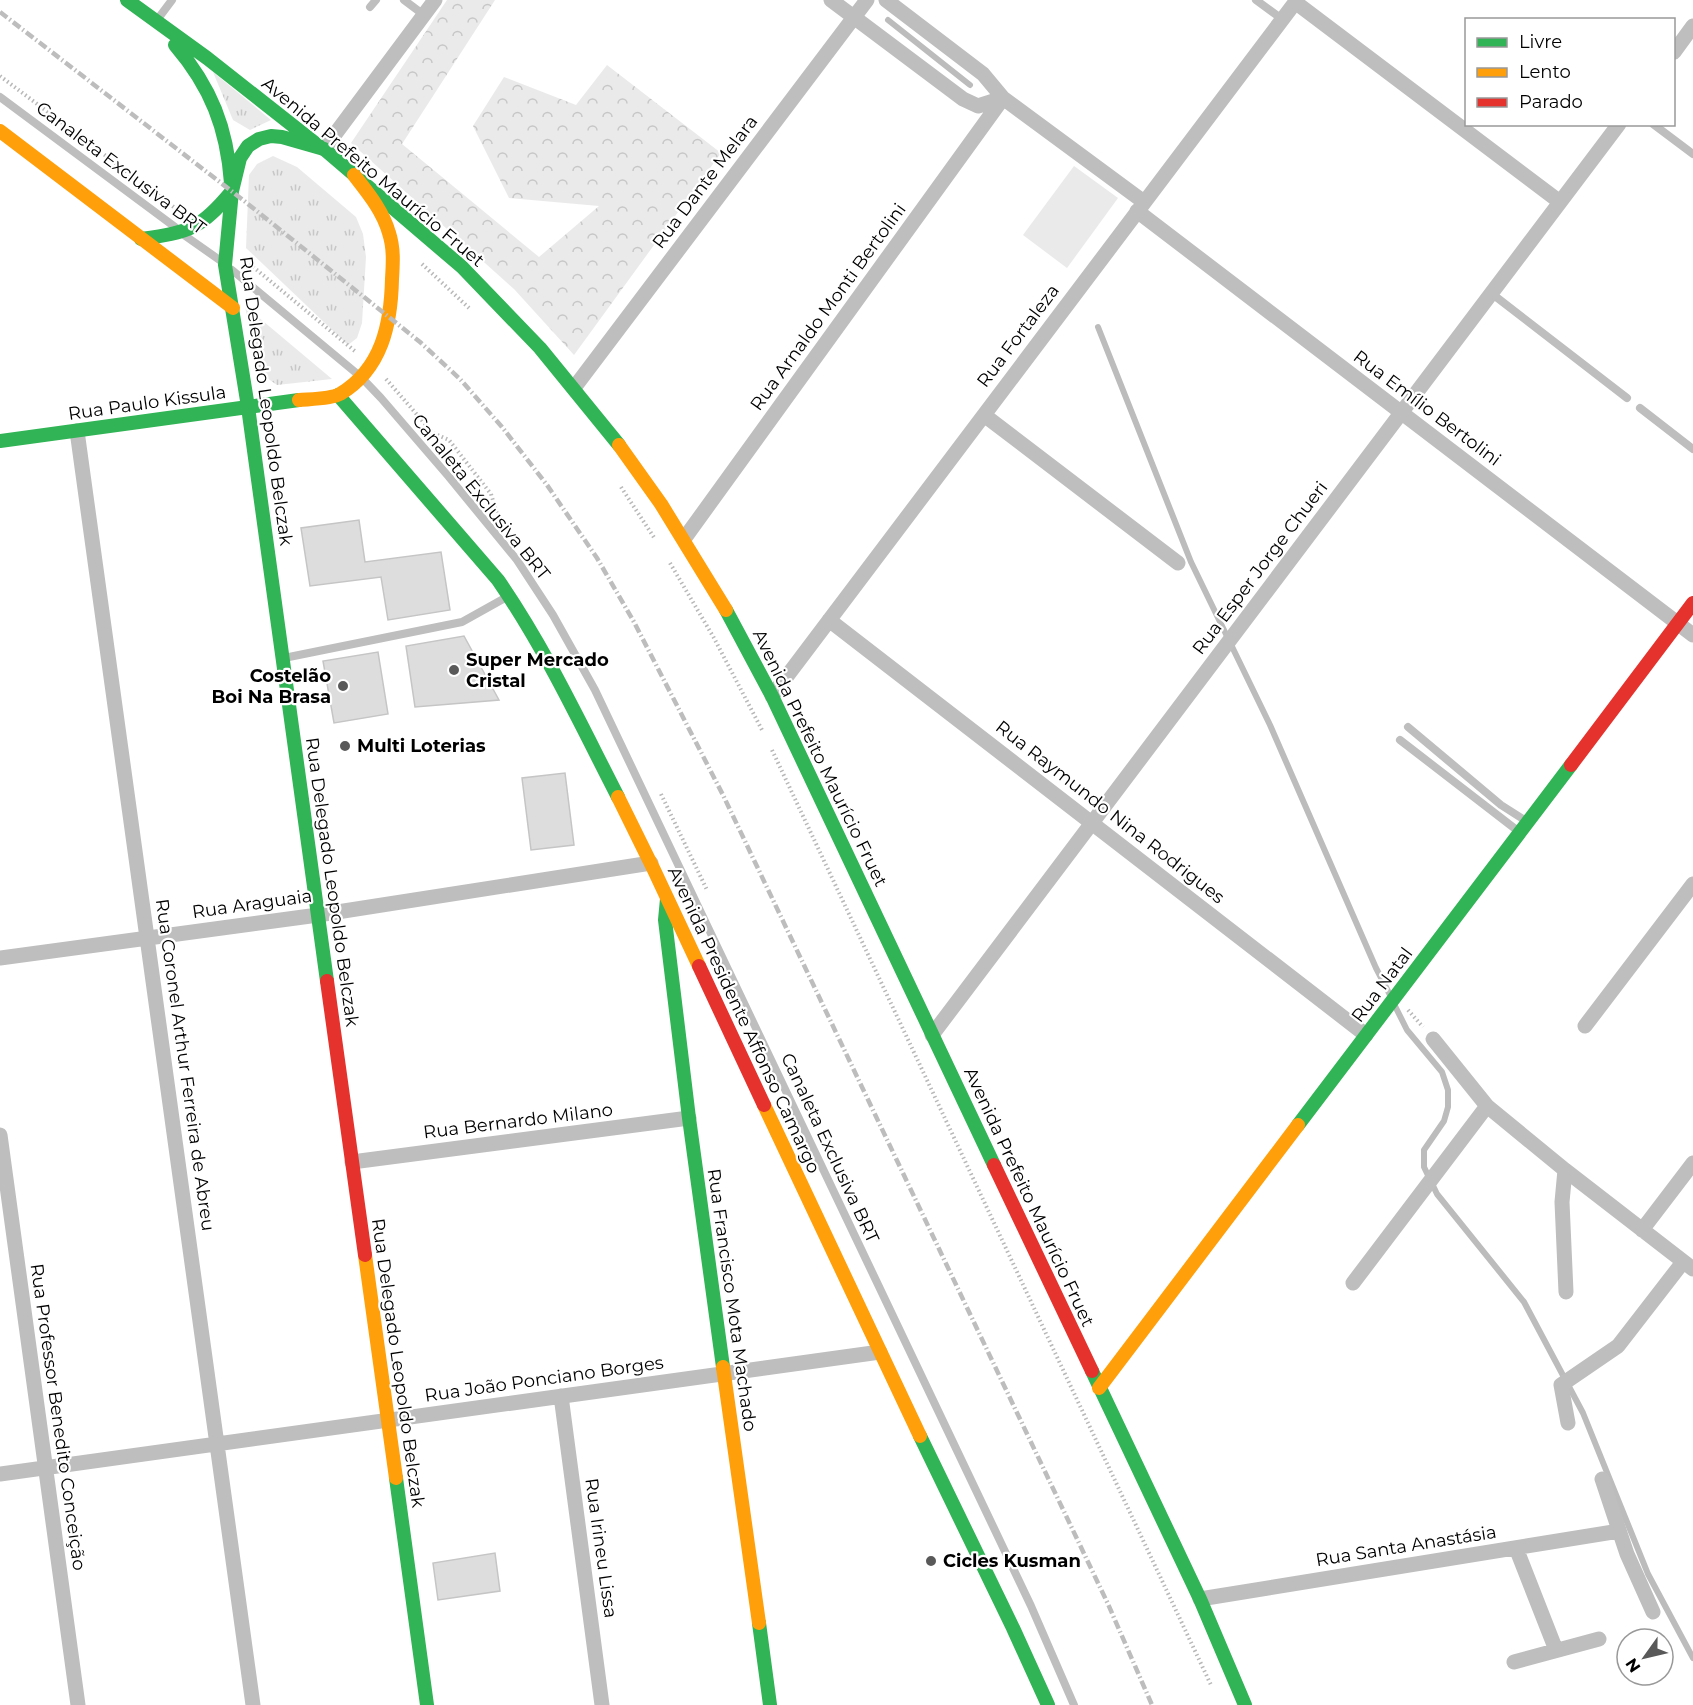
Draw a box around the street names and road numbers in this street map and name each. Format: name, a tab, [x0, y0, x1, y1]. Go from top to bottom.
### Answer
street label: Avenida Prefeito Maurício Fruet	[257, 72, 489, 272]
street label: Canaleta Exclusiva BRT	[32, 97, 211, 240]
street label: Rua Dante Melara	[648, 111, 762, 253]
street label: Rua Arnaldo Monti Bertolini	[745, 199, 911, 415]
street label: Rua Delegado Leopoldo Belczak	[235, 255, 297, 547]
street label: Rua Fortaleza	[972, 280, 1064, 392]
street label: Rua Emílio Bertolini	[1349, 345, 1505, 471]
street label: Rua Paulo Kissula	[67, 381, 227, 425]
street label: Canaleta Exclusiva BRT	[407, 410, 555, 585]
street label: Rua Esper Jorge Chueri	[1188, 477, 1332, 659]
street label: Avenida Prefeito Maurício Fruet	[748, 626, 892, 890]
street label: Rua Raymundo Nina Rodrigues	[991, 716, 1229, 908]
street label: Rua Delegado Leopoldo Belczak	[301, 736, 363, 1028]
street label: Avenida Presidente Affonso Camargo	[663, 863, 825, 1177]
street label: Rua Araguaia	[191, 885, 313, 923]
street label: Rua Coronel Arthur Ferreira de Abreu	[151, 897, 219, 1233]
street label: Rua Natal	[1347, 943, 1417, 1027]
street label: Canaleta Exclusiva BRT	[776, 1049, 884, 1247]
street label: Avenida Prefeito Maurício Fruet	[959, 1064, 1099, 1330]
street label: Rua Bernardo Milano	[422, 1098, 614, 1144]
street label: Rua Francisco Mota Machado	[703, 1167, 761, 1433]
street label: Rua Delegado Leopoldo Belczak	[367, 1217, 429, 1509]
street label: Rua Professor Benedito Conceição	[26, 1262, 90, 1572]
street label: Rua João Ponciano Borges	[423, 1351, 665, 1407]
street label: Rua Irineu Lissa	[580, 1477, 622, 1619]
street label: Rua Santa Anastásia	[1314, 1521, 1498, 1571]

